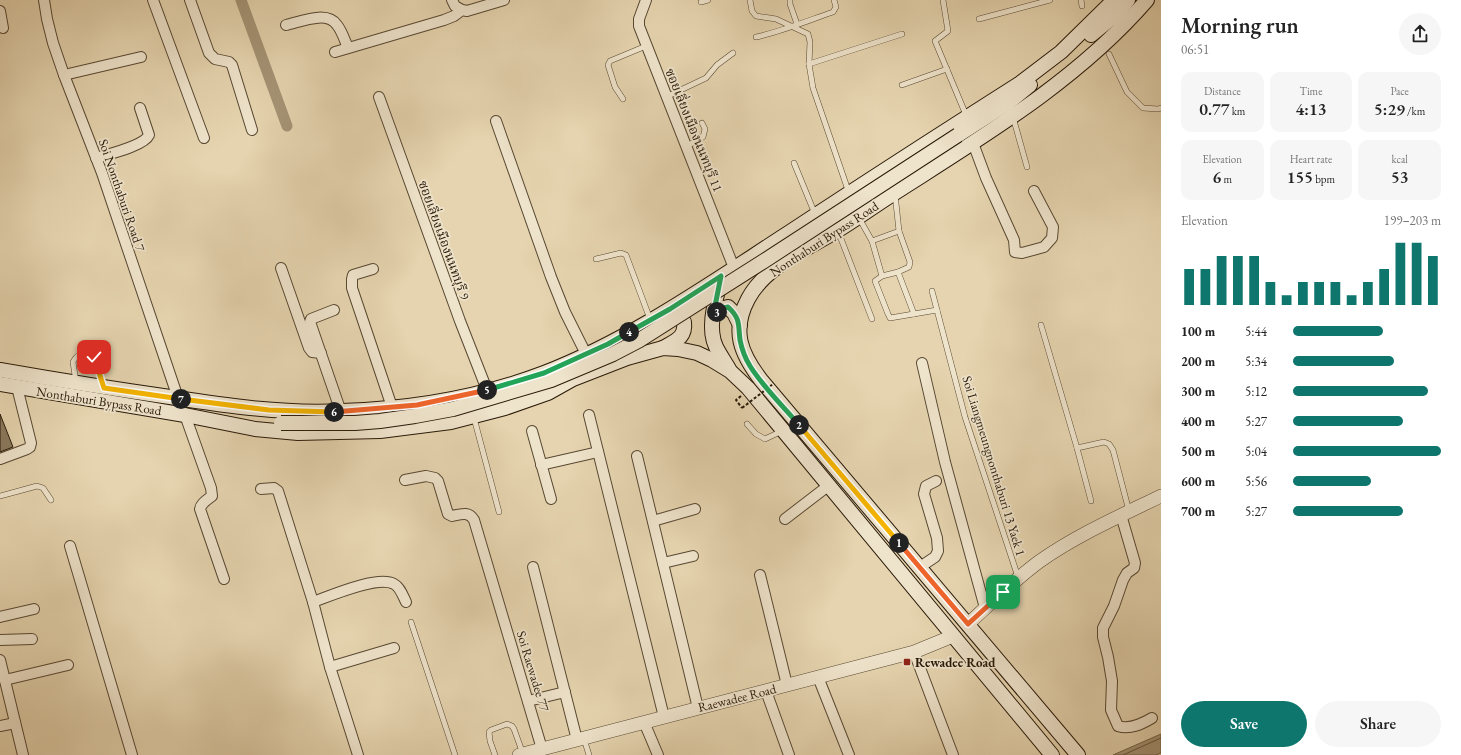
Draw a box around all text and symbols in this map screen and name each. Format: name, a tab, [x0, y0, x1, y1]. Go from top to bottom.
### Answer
text: Morning run	[1181, 11, 1299, 40]
button: share	[1399, 13, 1441, 55]
text: 06:51	[1181, 41, 1209, 58]
street label: ซอยเลี่ยงเมืองนนทบุรี 11	[661, 65, 728, 194]
text: Distance	[1204, 84, 1241, 98]
text: Time	[1300, 84, 1322, 98]
text: Pace	[1390, 84, 1409, 98]
text: 0.77	[1199, 98, 1230, 120]
text: 4:13	[1296, 98, 1326, 120]
text: 5:29	[1374, 98, 1405, 120]
text: km	[1230, 104, 1245, 118]
text: /km	[1405, 104, 1425, 118]
street label: Soi Nonthaburi Road 7	[95, 137, 149, 254]
text: Elevation	[1203, 152, 1242, 166]
text: Heart rate	[1290, 152, 1332, 166]
text: kcal	[1391, 152, 1408, 166]
text: 6	[1213, 166, 1221, 188]
text: 155	[1287, 166, 1313, 188]
text: 53	[1391, 166, 1408, 188]
text: m	[1221, 172, 1232, 186]
text: bpm	[1313, 172, 1335, 186]
street label: ซอยเลี่ยงเมืองนนทบุรี 9	[415, 178, 475, 303]
street label: Nonthaburi Bypass Road	[766, 197, 882, 281]
text: Elevation	[1181, 212, 1228, 229]
text: 199–203 m	[1384, 212, 1441, 229]
pin: 3	[707, 302, 727, 322]
text: 3	[714, 305, 720, 319]
pin: 4	[619, 322, 639, 342]
text: 100 m	[1181, 323, 1215, 340]
text: 5:44	[1245, 323, 1267, 340]
text: 4	[626, 325, 632, 339]
pin	[77, 340, 111, 374]
icon: check	[83, 346, 105, 368]
text: 200 m	[1181, 353, 1215, 370]
text: 5:34	[1245, 353, 1267, 370]
street label: Soi Liangmeungnonthaburi 13 Yaek 1	[958, 374, 1030, 558]
pin: 5	[477, 380, 497, 400]
street label: Nonthaburi Bypass Road	[35, 383, 163, 419]
text: 5	[484, 383, 490, 397]
text: 300 m	[1181, 383, 1215, 400]
text: 5:12	[1245, 383, 1267, 400]
pin: 7	[171, 389, 191, 409]
text: 7	[178, 392, 184, 406]
pin: 6	[324, 402, 344, 422]
text: 6	[331, 405, 337, 419]
text: 400 m	[1181, 413, 1215, 430]
text: 5:27	[1245, 413, 1267, 430]
pin: 2	[789, 415, 809, 435]
text: 2	[796, 418, 802, 432]
text: 500 m	[1181, 443, 1215, 460]
text: 5:04	[1245, 443, 1267, 460]
text: 600 m	[1181, 473, 1215, 490]
text: 5:56	[1245, 473, 1267, 490]
text: 700 m	[1181, 503, 1215, 520]
text: 5:27	[1245, 503, 1267, 520]
pin: 1	[889, 533, 909, 553]
text: 1	[896, 536, 902, 550]
pin	[986, 575, 1020, 609]
icon: arrive	[992, 581, 1014, 603]
street label: Soi Raewadee 77	[513, 629, 554, 714]
place label: Rewadee Road	[915, 654, 996, 671]
marker: Rewadee Road	[902, 657, 912, 667]
street label: Raewadee Road	[696, 680, 778, 716]
button: Save	[1181, 701, 1307, 747]
button: Share	[1315, 701, 1441, 747]

